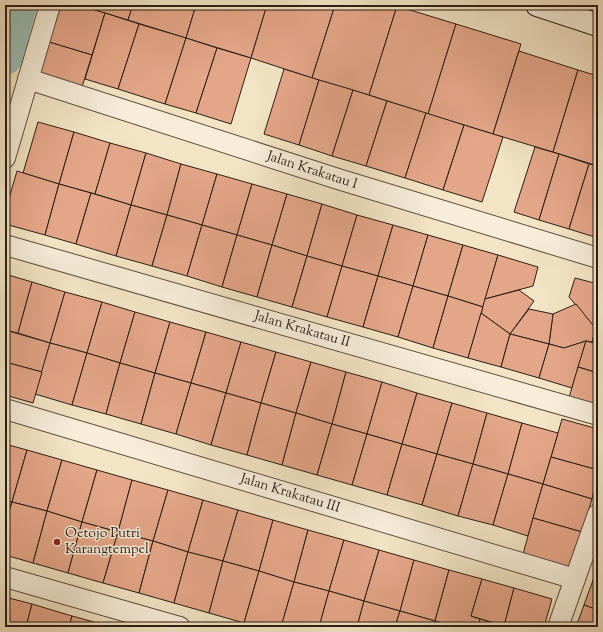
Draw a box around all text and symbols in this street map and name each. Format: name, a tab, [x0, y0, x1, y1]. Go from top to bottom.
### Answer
street label: Jalan Krakatau I	[263, 147, 360, 195]
street label: Jalan Krakatau II	[251, 306, 353, 353]
street label: Jalan Krakatau III	[237, 469, 343, 519]
place label: Oetojo Putri Karangtempel	[65, 524, 149, 560]
marker: Oetojo Putri Karangtempel	[52, 537, 62, 547]

